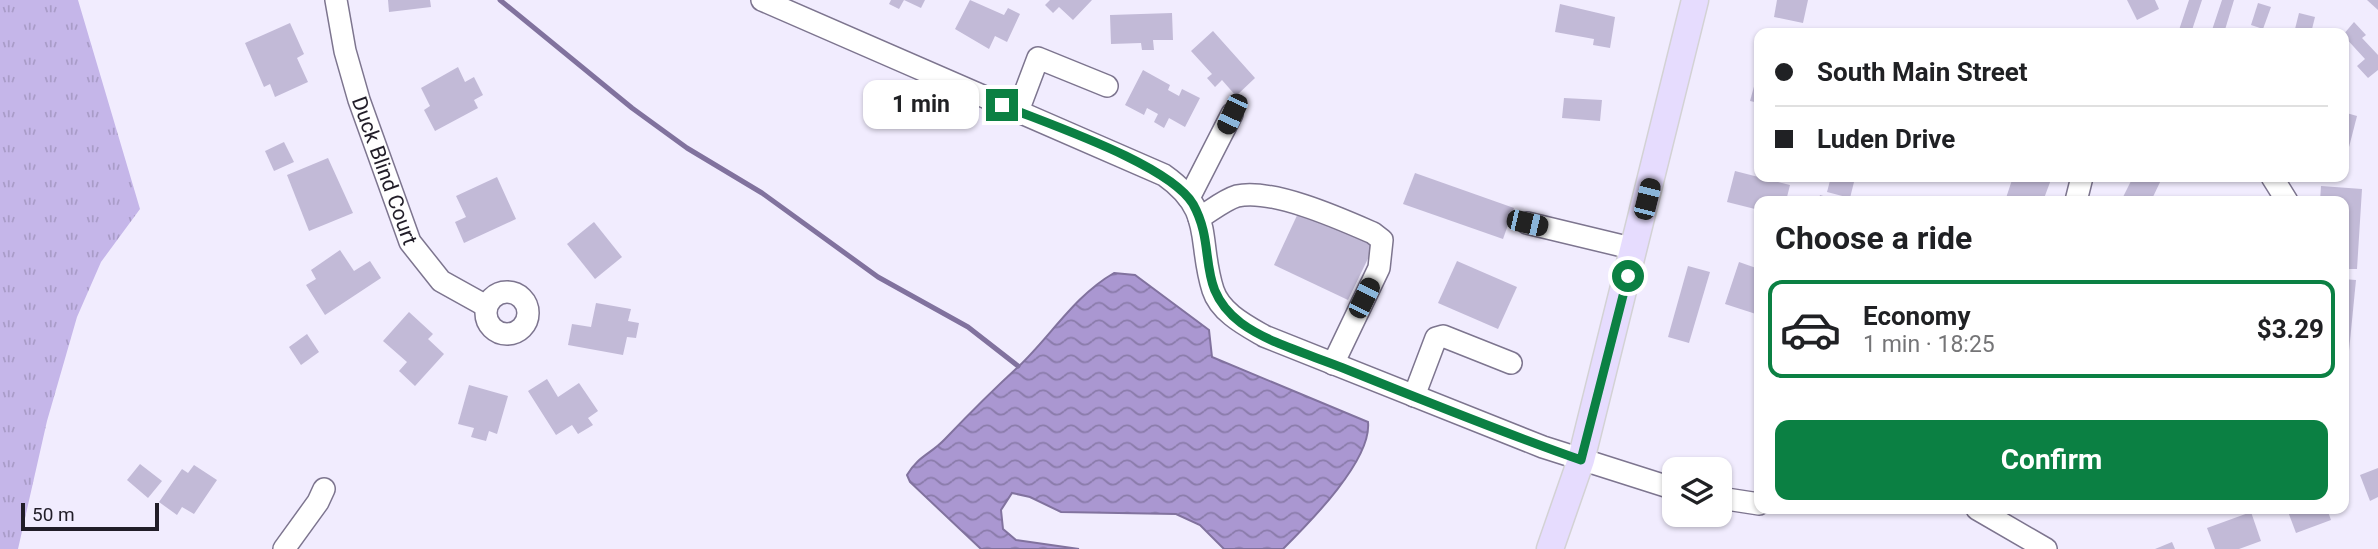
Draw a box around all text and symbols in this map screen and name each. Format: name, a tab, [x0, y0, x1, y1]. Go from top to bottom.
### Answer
text: South Main Street	[1817, 57, 2028, 87]
callout: 1 min	[862, 80, 978, 130]
route end	[986, 89, 1018, 121]
text: 1 min	[892, 91, 950, 118]
car	[1214, 91, 1251, 137]
street label: Duck Blind Court	[347, 93, 422, 248]
text: Luden Drive	[1817, 124, 1955, 154]
car	[1632, 176, 1663, 222]
car	[1505, 208, 1550, 238]
text: Choose a ride	[1775, 219, 1972, 257]
route start	[1612, 260, 1644, 292]
car	[1346, 275, 1383, 321]
icon: car	[1779, 298, 1842, 361]
text: Economy	[1863, 301, 1970, 331]
text: $3.29	[2257, 314, 2324, 344]
text: 1 min · 18:25	[1863, 331, 1995, 358]
button: Confirm	[1775, 420, 2328, 500]
map controls	[1662, 457, 1732, 527]
button: layers	[1662, 457, 1732, 527]
scale bar	[21, 500, 159, 532]
text: 50 m	[32, 503, 75, 526]

